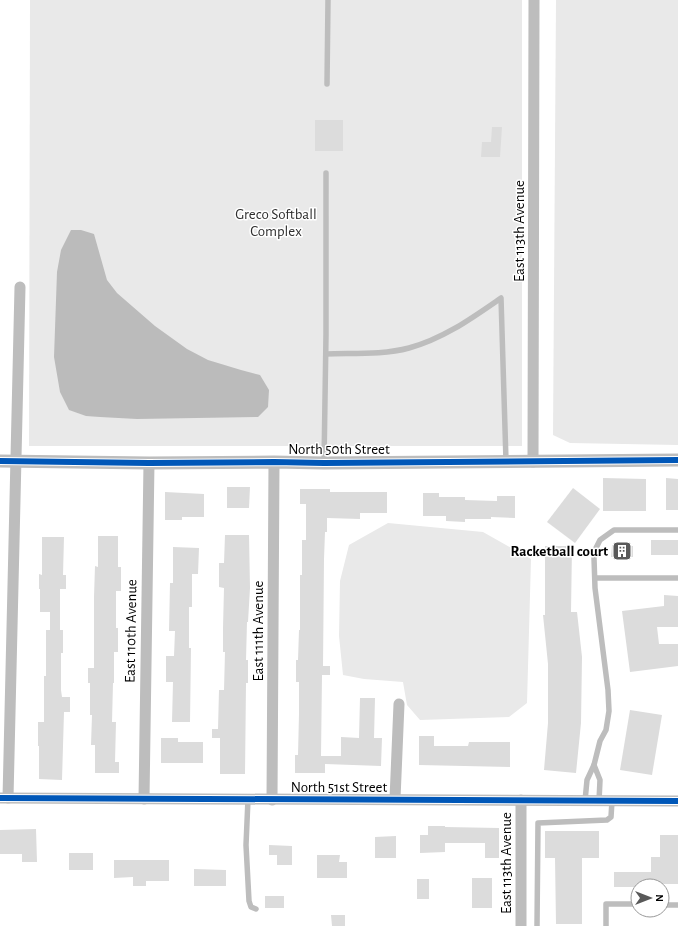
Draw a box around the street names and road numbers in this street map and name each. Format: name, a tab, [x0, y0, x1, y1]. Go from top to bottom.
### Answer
street label: East 113th Avenue	[512, 180, 527, 282]
street label: North 50th Street	[288, 442, 390, 457]
street label: East 110th Avenue	[123, 579, 139, 683]
street label: East 111th Avenue	[251, 580, 266, 681]
street label: North 51st Street	[291, 780, 388, 795]
street label: East 113th Avenue	[499, 812, 514, 914]

